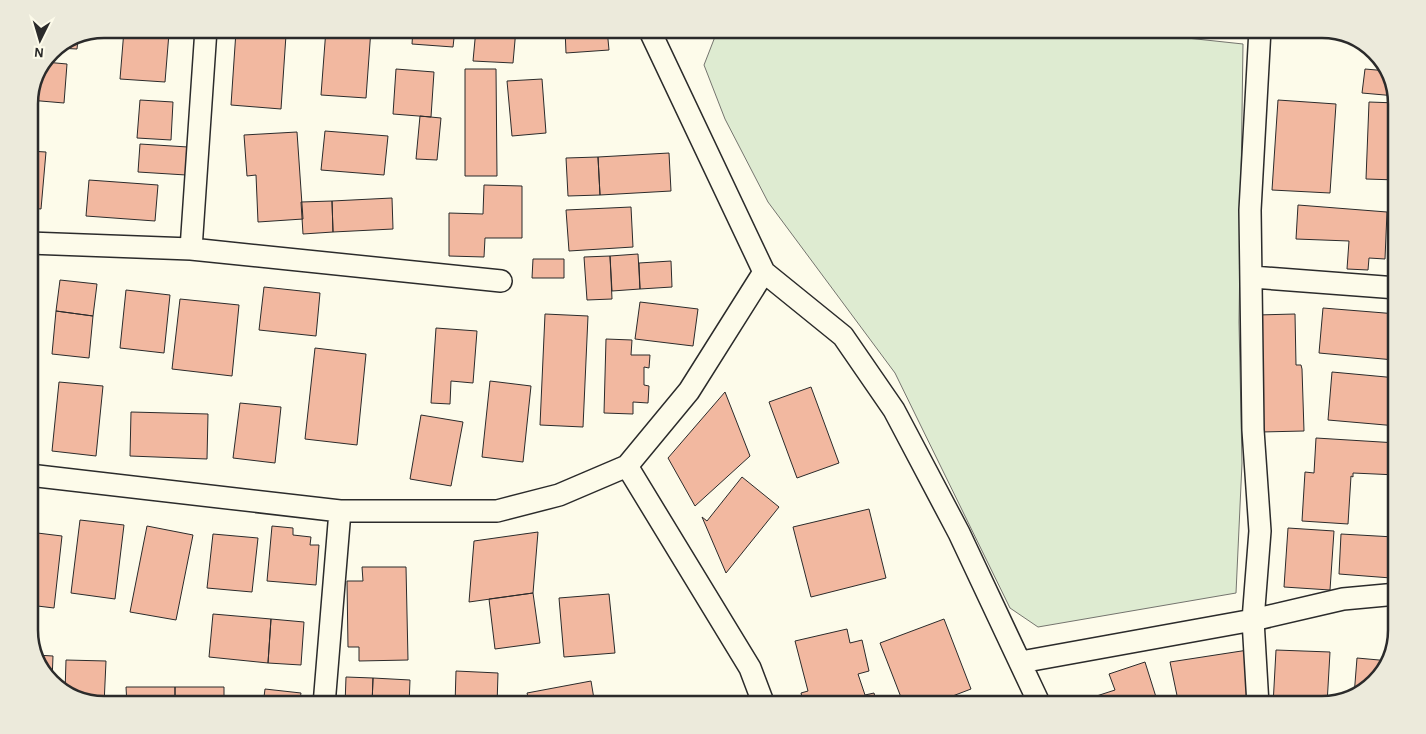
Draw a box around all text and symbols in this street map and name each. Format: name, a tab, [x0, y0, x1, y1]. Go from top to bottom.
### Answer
north arrow	[15, 15, 65, 65]
text: N	[33, 45, 44, 59]

